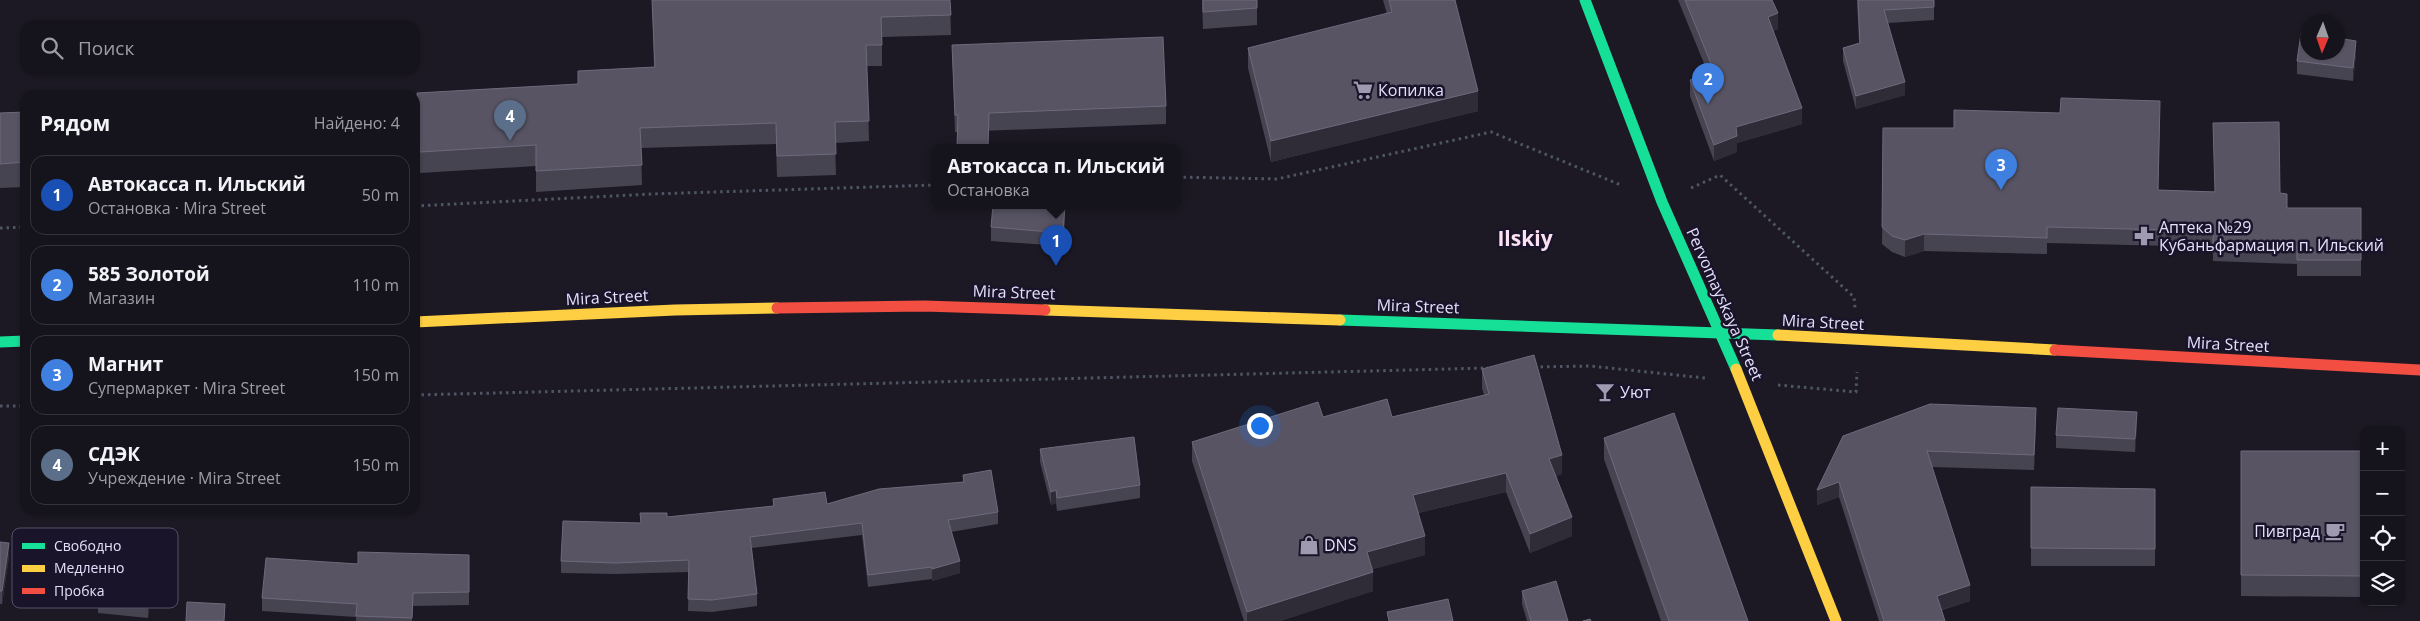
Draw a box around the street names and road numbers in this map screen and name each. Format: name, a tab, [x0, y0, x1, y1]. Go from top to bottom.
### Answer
street label: Pervomayskaya Street	[1681, 224, 1769, 384]
street label: Mira Street	[972, 280, 1056, 304]
street label: Mira Street	[565, 284, 649, 310]
street label: Mira Street	[1376, 294, 1460, 318]
street label: Mira Street	[1781, 309, 1865, 335]
street label: Mira Street	[2186, 331, 2270, 357]

